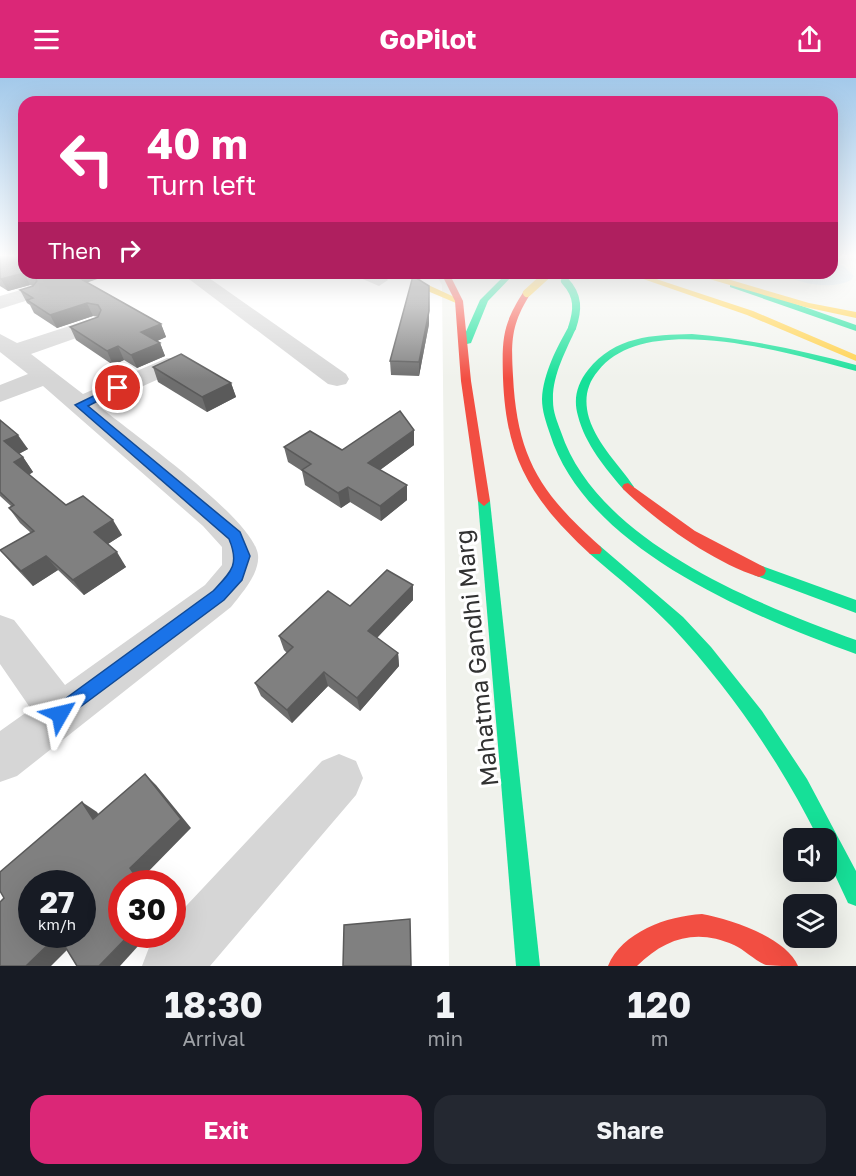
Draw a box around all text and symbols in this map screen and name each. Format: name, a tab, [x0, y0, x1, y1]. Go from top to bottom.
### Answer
icon: menu	[30, 23, 63, 56]
text: GoPilot	[379, 23, 477, 55]
icon: share	[793, 23, 826, 56]
text: 40 m	[147, 118, 248, 168]
icon: left	[48, 120, 126, 198]
text: Turn left	[147, 169, 256, 201]
icon: right	[113, 234, 146, 267]
text: Then	[48, 237, 101, 264]
pin	[92, 362, 143, 413]
icon: arrive	[101, 371, 134, 404]
street label: Mahatma Gandhi Marg	[448, 528, 503, 788]
position arrow	[28, 682, 92, 746]
map controls	[783, 828, 837, 948]
button: sound	[783, 828, 837, 882]
speed limit sign: 30	[108, 870, 186, 948]
text: 27	[40, 884, 74, 920]
button: layers	[783, 894, 837, 948]
text: km/h	[38, 915, 76, 933]
text: 18:30	[165, 983, 263, 1026]
text: 1	[436, 983, 455, 1026]
text: 120	[628, 983, 691, 1026]
text: Arrival	[182, 1026, 245, 1050]
text: min	[428, 1026, 463, 1050]
text: m	[651, 1026, 668, 1050]
button: Exit	[30, 1095, 422, 1164]
button: Share	[434, 1095, 826, 1164]

